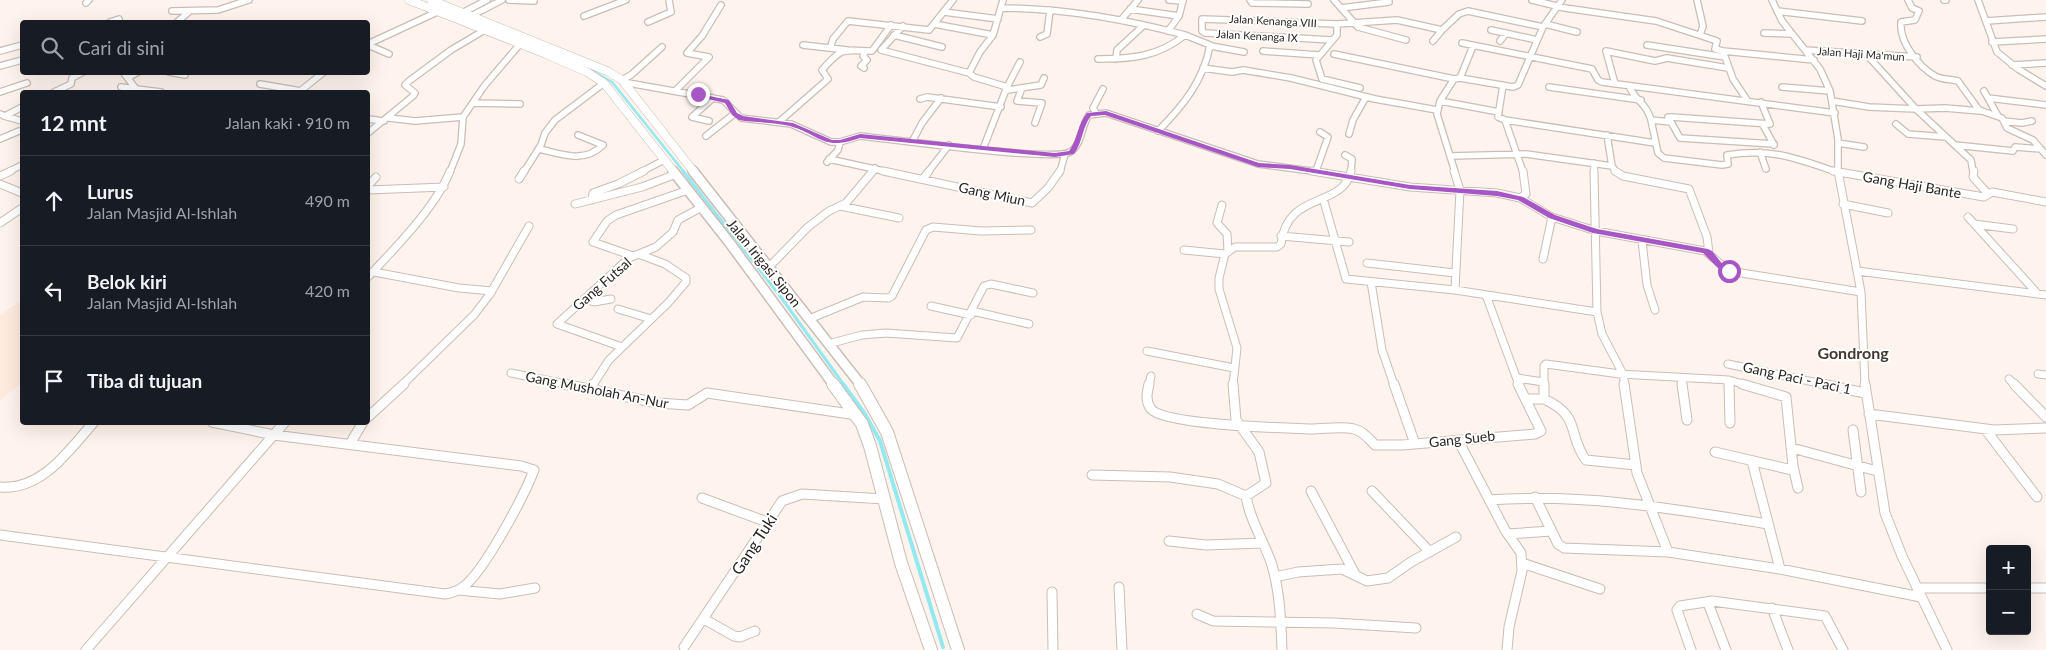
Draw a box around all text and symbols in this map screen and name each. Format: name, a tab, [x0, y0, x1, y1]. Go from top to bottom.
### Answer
street label: Jalan Kenanga VIII	[1229, 12, 1317, 29]
search box	[20, 20, 370, 75]
street label: Jalan Kenanga IX	[1216, 27, 1299, 44]
icon: search	[38, 34, 66, 62]
text: Cari di sini	[78, 36, 165, 59]
street label: Jalan Haji Ma'mun	[1817, 44, 1905, 63]
route end	[687, 83, 710, 106]
text: 12 mnt	[40, 110, 107, 135]
text: Jalan kaki · 910 m	[225, 113, 350, 132]
street label: Gang Haji Bante	[1862, 167, 1963, 202]
street label: Gang Miun	[957, 178, 1027, 209]
text: Lurus	[87, 180, 133, 203]
icon: ahead	[40, 187, 68, 215]
text: 490 m	[305, 191, 350, 210]
text: Jalan Masjid Al-Ishlah	[87, 203, 237, 222]
street label: Jalan Irigasi Sipon	[724, 215, 805, 310]
street label: Gang Futsal	[569, 253, 635, 314]
route start	[1718, 260, 1741, 283]
text: Belok kiri	[87, 270, 167, 293]
icon: left	[40, 277, 68, 305]
text: 420 m	[305, 281, 350, 300]
text: Jalan Masjid Al-Ishlah	[87, 293, 237, 312]
district label: Gondrong	[1817, 343, 1889, 362]
street label: Gang Paci - Paci 1	[1741, 358, 1853, 397]
icon: arrive	[40, 367, 68, 395]
street label: Gang Musholah An-Nur	[524, 367, 670, 412]
text: Tiba di tujuan	[87, 369, 202, 392]
street label: Gang Sueb	[1428, 427, 1496, 450]
street label: Gang Tuki	[727, 510, 780, 578]
map controls	[1986, 545, 2031, 635]
button: +	[1986, 545, 2031, 590]
button: −	[1986, 590, 2031, 635]

